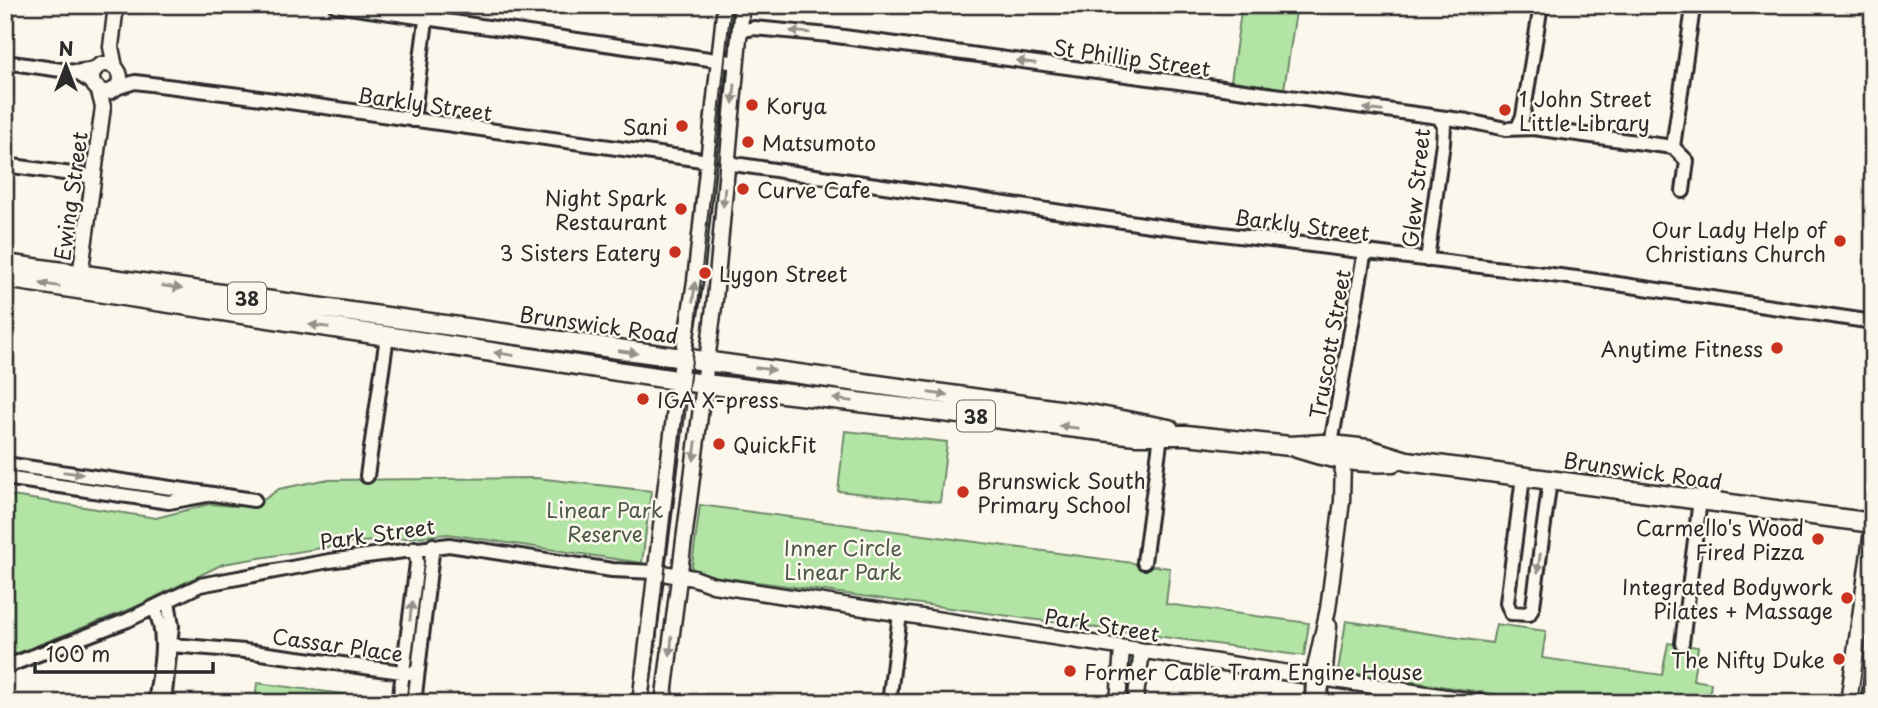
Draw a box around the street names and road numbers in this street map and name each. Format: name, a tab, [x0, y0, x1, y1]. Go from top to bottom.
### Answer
street label: St Phillip Street	[1051, 30, 1213, 84]
street label: Barkly Street	[355, 78, 495, 128]
street label: Glew Street	[1393, 127, 1437, 249]
street label: Ewing Street	[45, 129, 95, 263]
street label: Barkly Street	[1233, 200, 1371, 248]
street label: Truscott Street	[1300, 267, 1358, 421]
road number: 38	[228, 282, 266, 314]
street label: Brunswick Road	[518, 297, 680, 351]
road number: 38	[957, 400, 995, 432]
street label: Brunswick Road	[1562, 443, 1724, 497]
street label: Park Street	[317, 509, 437, 557]
street label: Park Street	[1042, 599, 1162, 649]
street label: Cassar Place	[270, 619, 406, 669]

